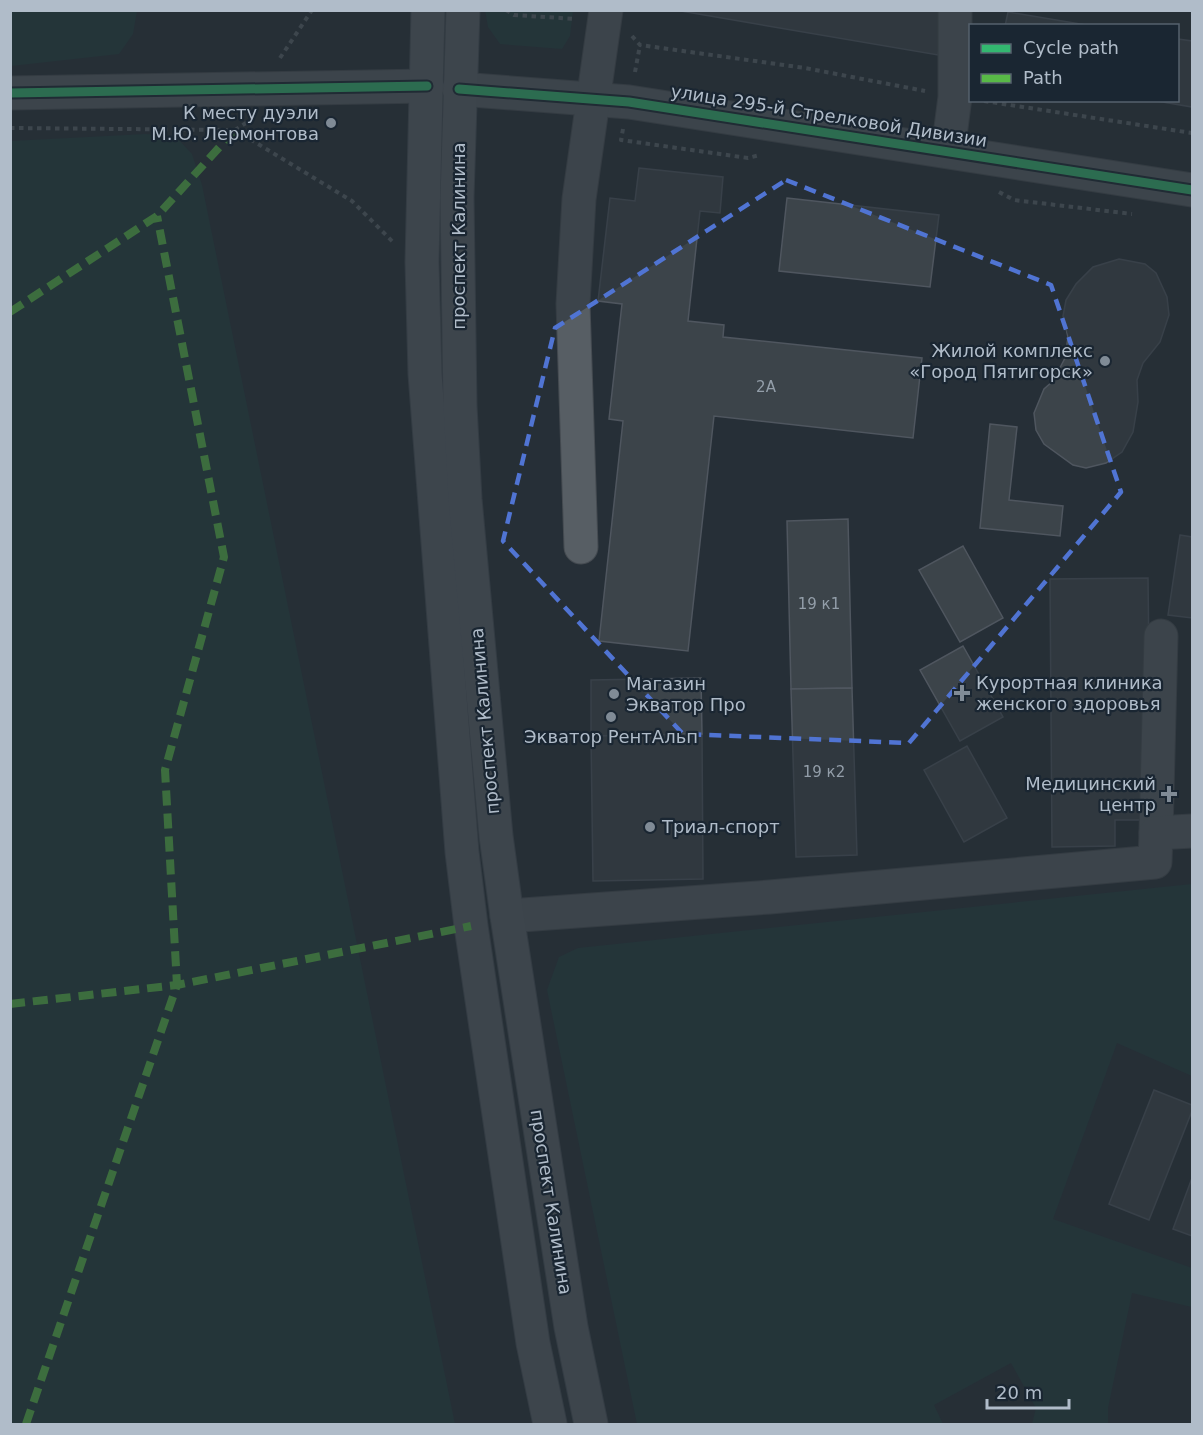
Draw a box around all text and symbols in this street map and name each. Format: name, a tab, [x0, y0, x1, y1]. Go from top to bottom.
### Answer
legend	[969, 24, 1179, 102]
text: Cycle path	[1023, 37, 1119, 58]
text: Path	[1023, 67, 1063, 88]
street label: улица 295-й Стрелковой Дивизии	[669, 80, 989, 151]
place label: К месту дуэли М.Ю. Лермонтова	[151, 102, 319, 144]
marker: К месту дуэли М.Ю. Лермонтова	[324, 116, 338, 130]
street label: проспект Калинина	[448, 142, 469, 330]
place label: Жилой комплекс «Город Пятигорск»	[909, 340, 1093, 382]
marker: Жилой комплекс «Город Пятигорск»	[1098, 354, 1112, 368]
house number: 2А	[756, 378, 777, 396]
house number: 19 к1	[798, 595, 840, 613]
street label: проспект Калинина	[466, 627, 503, 815]
place label: Курортная клиника женского здоровья	[976, 672, 1163, 714]
place label: Магазин Экватор Про	[626, 673, 746, 715]
marker: Курортная клиника женского здоровья	[953, 684, 971, 702]
marker: Магазин Экватор Про	[607, 687, 621, 701]
marker: Экватор РентАльп	[604, 710, 618, 724]
place label: Экватор РентАльп	[524, 726, 698, 747]
house number: 19 к2	[803, 763, 845, 781]
place label: Медицинский центр	[1025, 773, 1156, 815]
marker: Медицинский центр	[1160, 785, 1178, 803]
place label: Триал-спорт	[661, 816, 780, 837]
marker: Триал-спорт	[643, 820, 657, 834]
street label: проспект Калинина	[526, 1108, 577, 1296]
scale bar	[987, 1372, 1070, 1410]
text: 20 m	[996, 1382, 1042, 1403]

